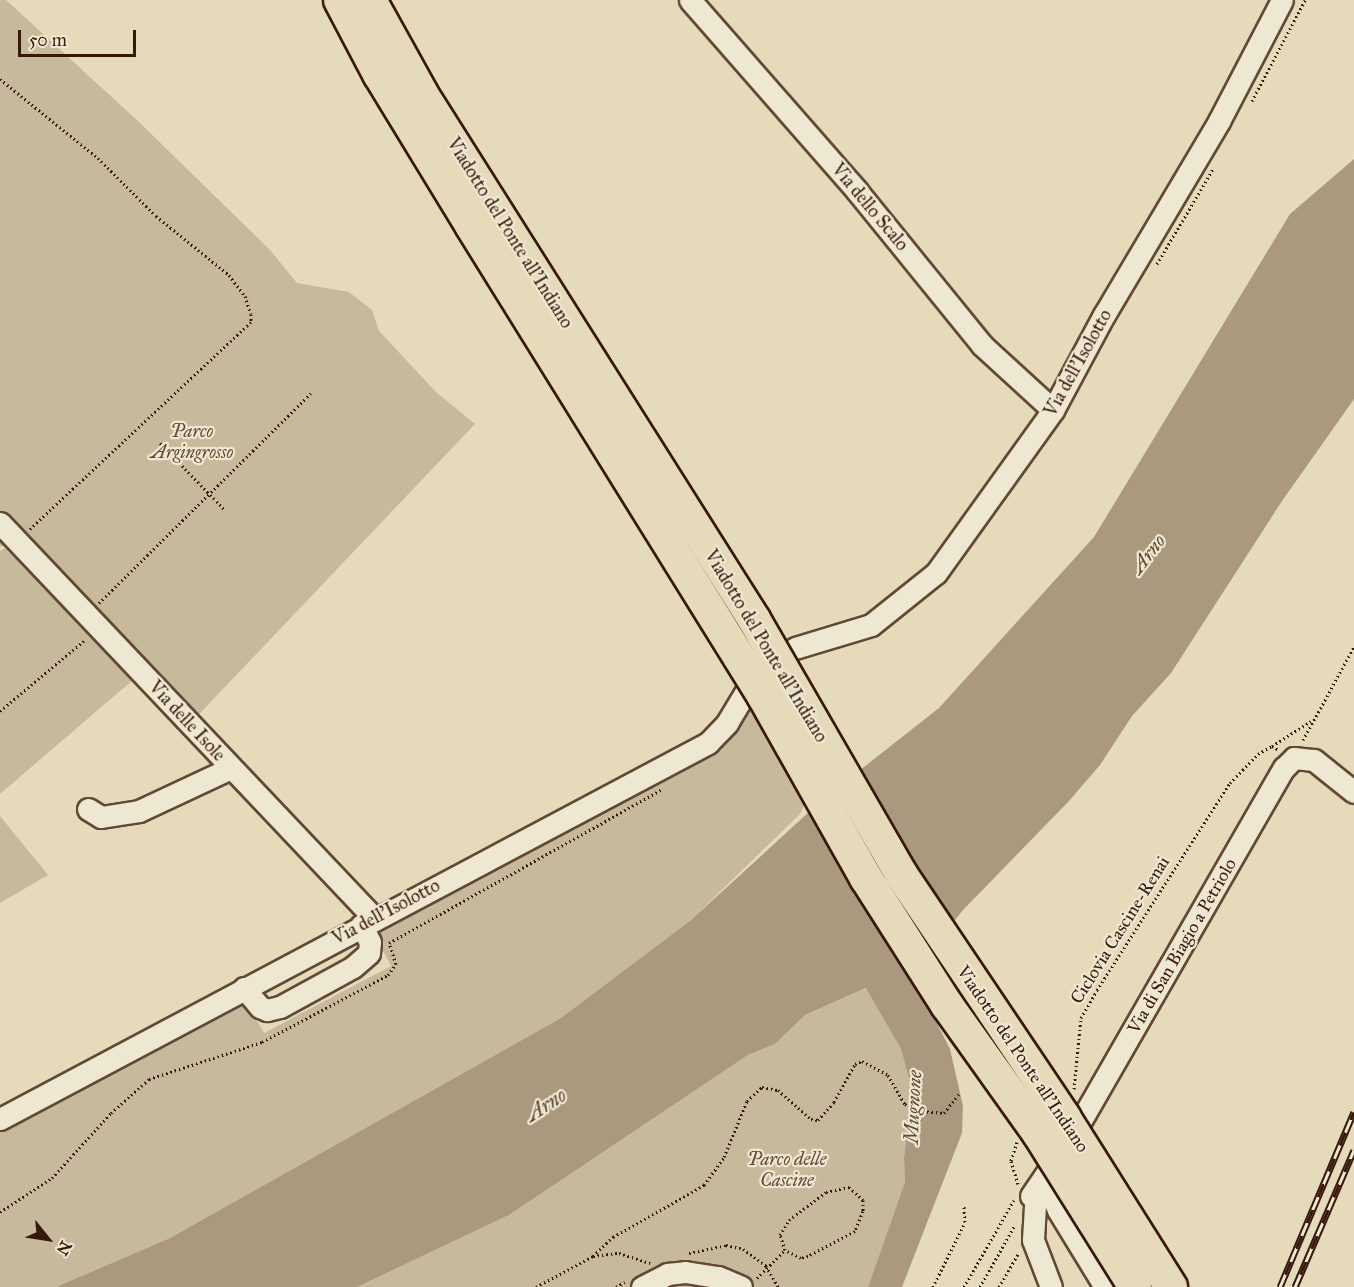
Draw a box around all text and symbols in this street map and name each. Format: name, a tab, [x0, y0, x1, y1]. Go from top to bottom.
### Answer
scale bar	[21, 18, 140, 56]
text: 50 m	[29, 29, 67, 51]
street label: Viadotto del Ponte all'Indiano	[442, 134, 578, 332]
street label: Via dello Scalo	[827, 159, 913, 255]
street label: Via dell'Isolotto	[1040, 306, 1116, 420]
park label: Parco Argingrosso	[151, 421, 233, 464]
water label: Arno	[1125, 530, 1171, 578]
street label: Viadotto del Ponte all'Indiano	[700, 546, 832, 746]
street label: Via delle Isole	[144, 676, 230, 766]
street label: Ciclovia Cascine-Renai	[1066, 852, 1174, 1008]
street label: Via di San Biagio a Petriolo	[1123, 854, 1241, 1038]
street label: Via dell'Isolotto	[328, 875, 444, 949]
street label: Viadotto del Ponte all'Indiano	[952, 961, 1094, 1157]
water label: Mugnone	[899, 1070, 927, 1144]
water label: Arno	[521, 1083, 571, 1127]
park label: Parco delle Cascine	[747, 1149, 827, 1192]
north arrow	[18, 1209, 78, 1269]
text: N	[52, 1238, 76, 1259]

